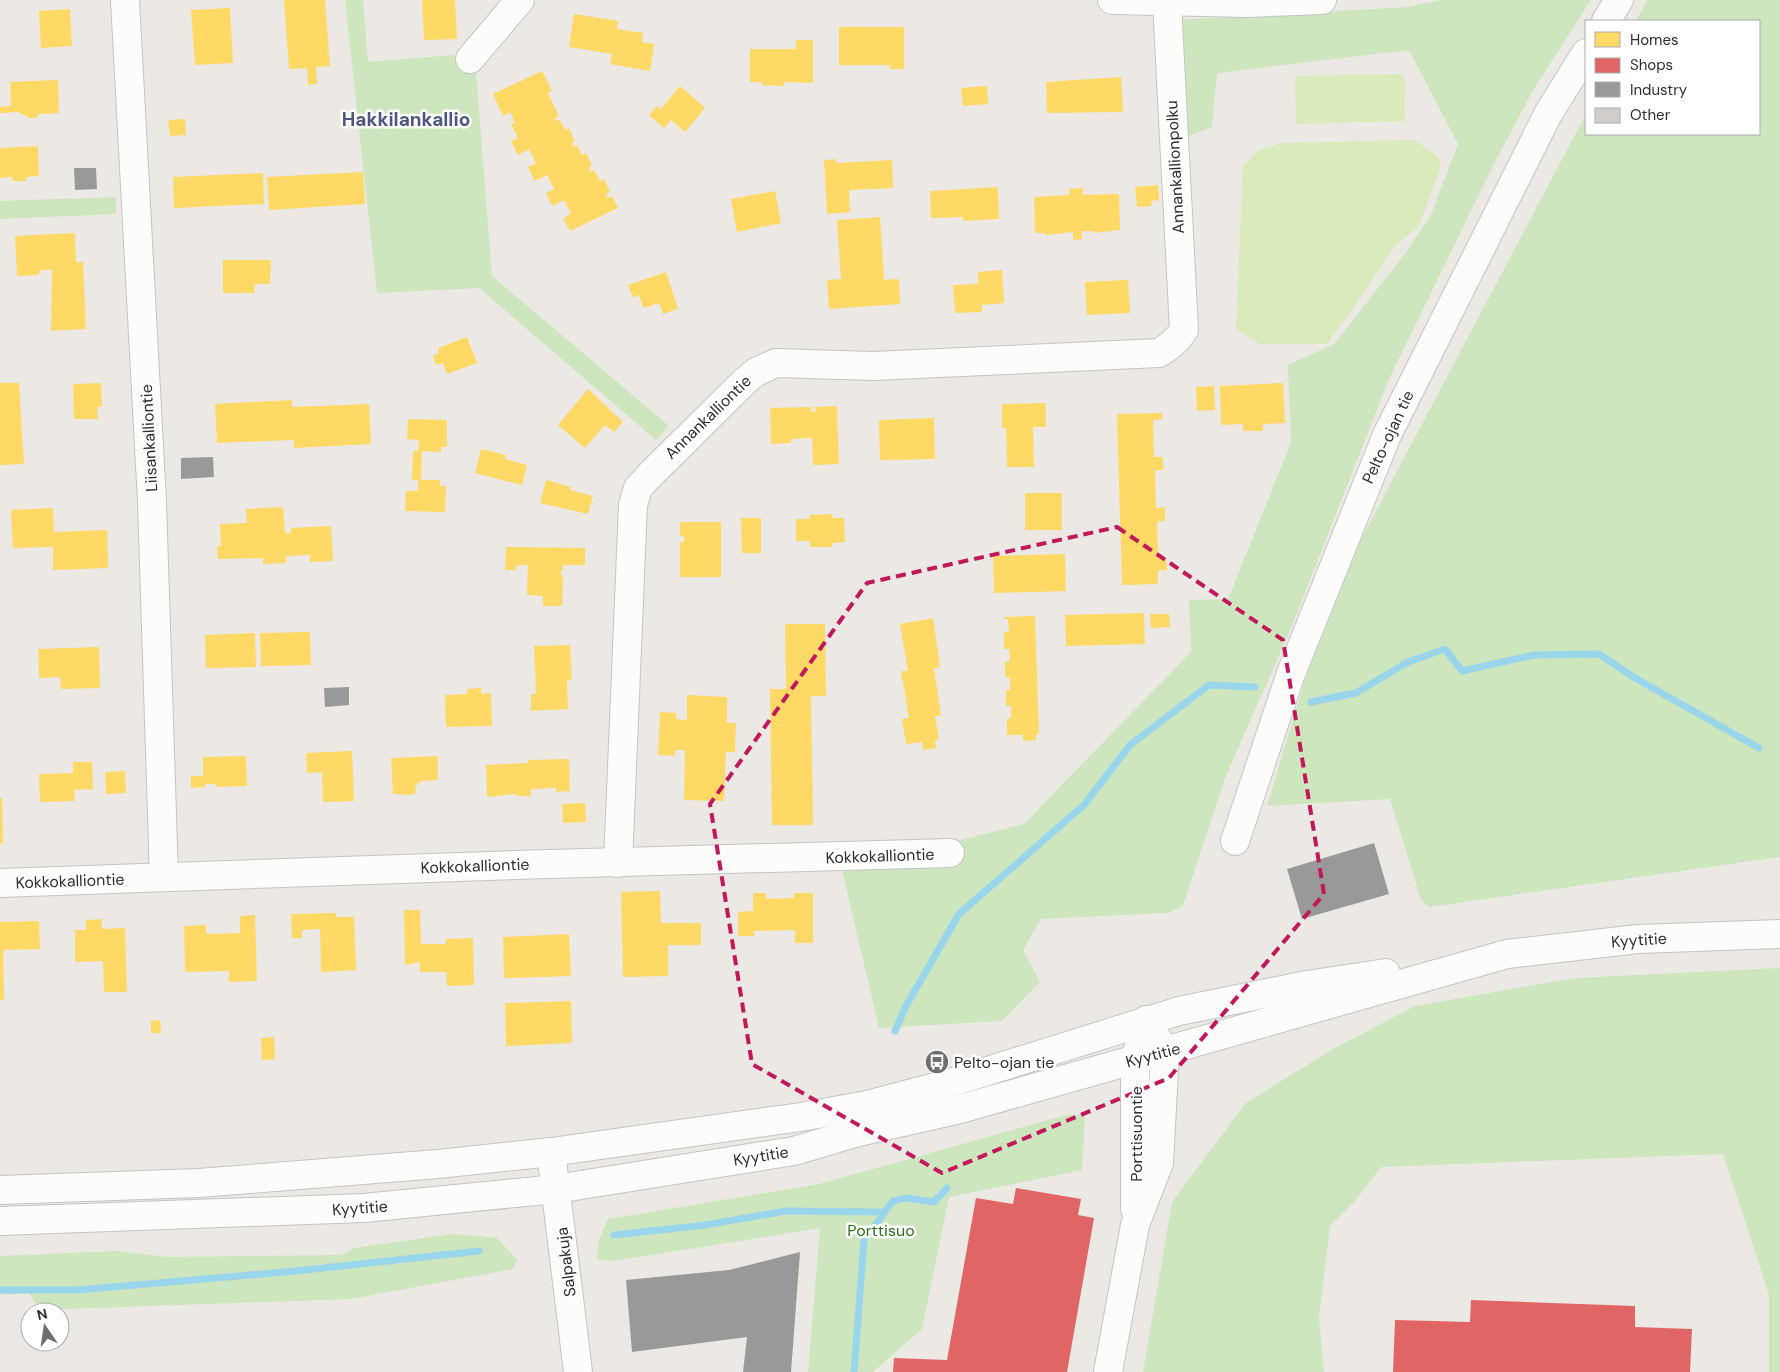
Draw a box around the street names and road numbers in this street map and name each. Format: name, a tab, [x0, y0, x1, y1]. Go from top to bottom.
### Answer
street label: Annankallionpolku	[1161, 100, 1189, 234]
street label: Annankalliontie	[660, 370, 756, 464]
street label: Liisankalliontie	[136, 384, 162, 492]
street label: Pelto-ojan tie	[1357, 387, 1419, 487]
street label: Kokkokalliontie	[825, 844, 935, 868]
street label: Kokkokalliontie	[420, 854, 530, 878]
street label: Kokkokalliontie	[15, 869, 125, 893]
street label: Kyytitie	[1611, 928, 1667, 952]
street label: Kyytitie	[1123, 1038, 1183, 1072]
street label: Porttisuontie	[1126, 1086, 1147, 1182]
street label: Kyytitie	[732, 1141, 790, 1171]
street label: Kyytitie	[332, 1196, 388, 1220]
street label: Salpakuja	[551, 1226, 581, 1298]

